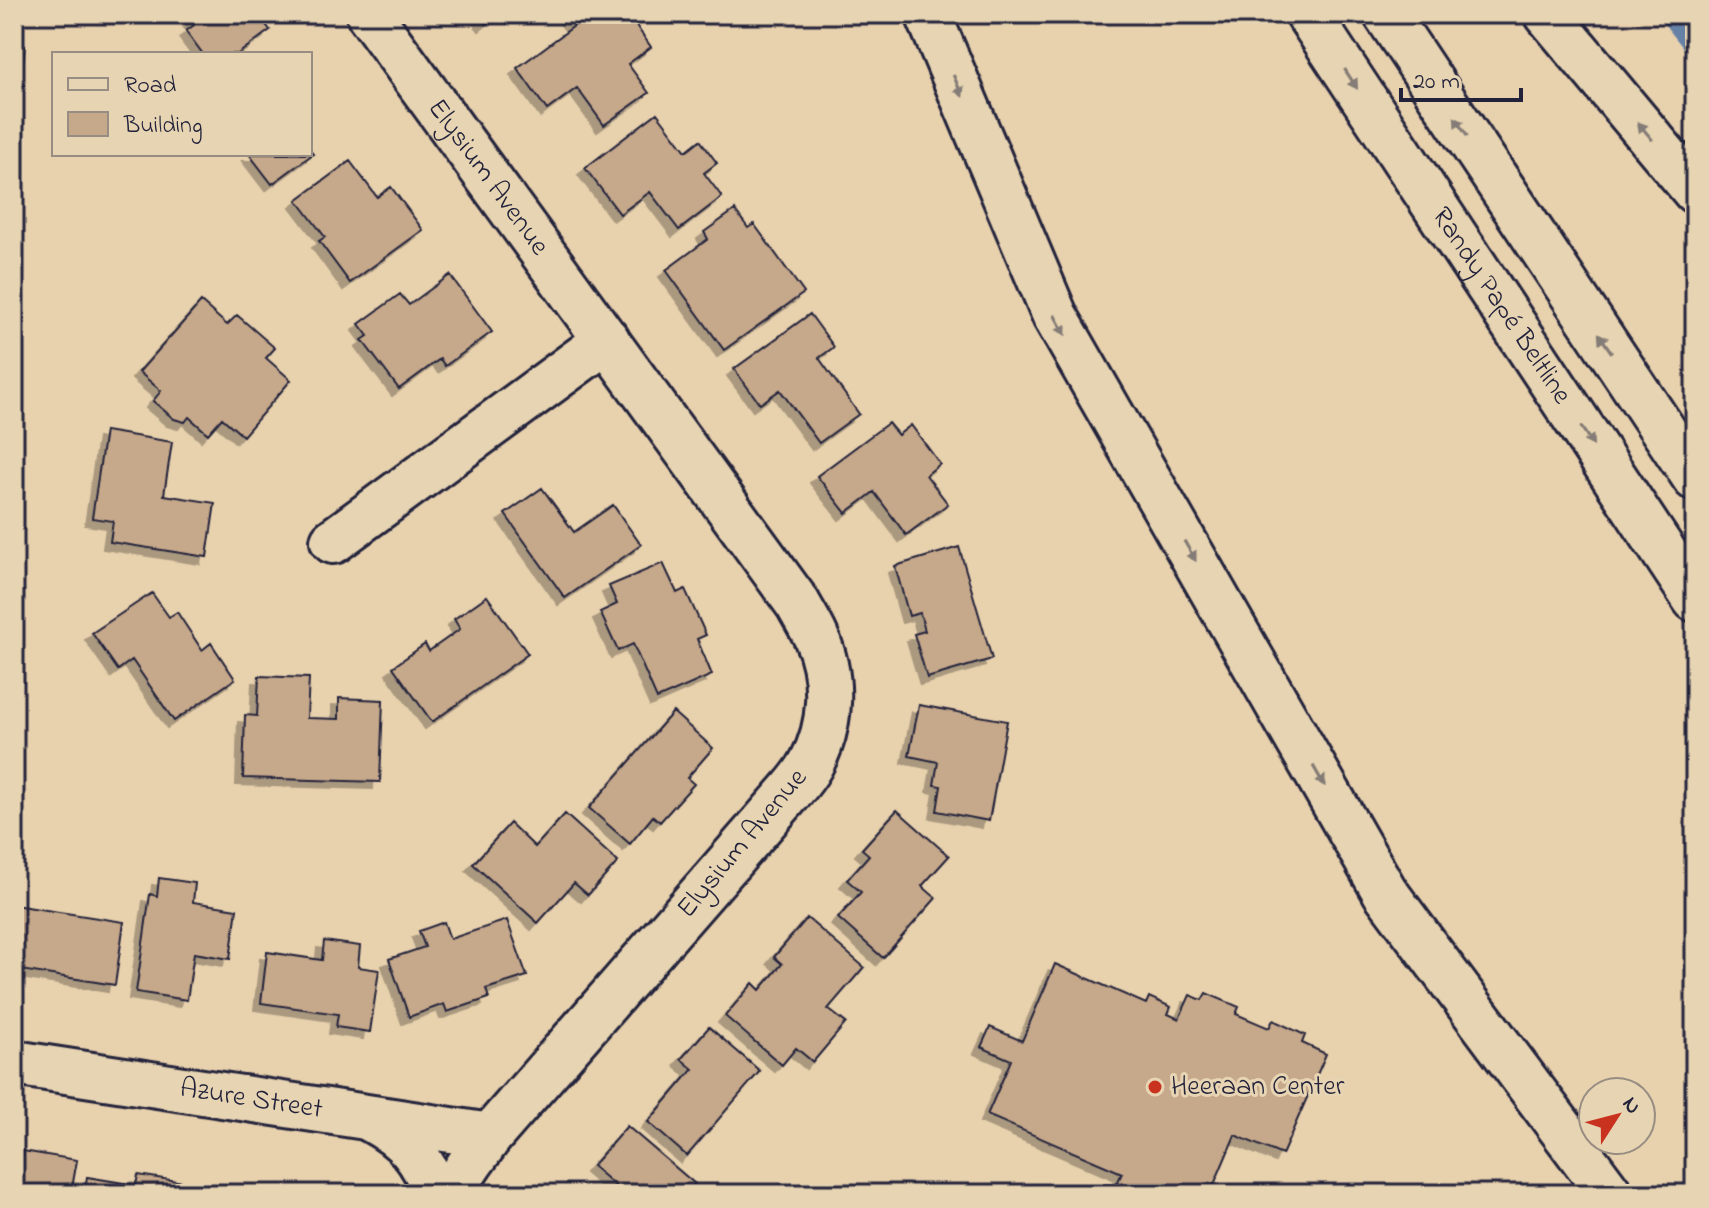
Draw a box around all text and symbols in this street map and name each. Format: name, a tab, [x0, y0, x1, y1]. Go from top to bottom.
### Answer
legend	[52, 52, 312, 156]
scale bar	[1401, 52, 1521, 102]
text: 20 m	[1413, 65, 1460, 100]
one-way arrow	[1343, 68, 1358, 90]
text: Road	[124, 69, 177, 104]
one-way arrow	[952, 74, 965, 98]
street label: Elysium Avenue	[417, 91, 559, 265]
text: Building	[123, 109, 203, 144]
one-way arrow	[1454, 116, 1469, 137]
one-way arrow	[1637, 121, 1654, 141]
street label: Randy Papé Beltline	[1421, 199, 1582, 413]
one-way arrow	[1053, 314, 1067, 336]
one-way arrow	[1598, 332, 1613, 354]
one-way arrow	[1580, 425, 1594, 447]
one-way arrow	[1183, 539, 1197, 562]
street label: Elysium Avenue	[668, 760, 818, 928]
one-way arrow	[1312, 765, 1326, 787]
place label: Heeraan Center	[1171, 1067, 1345, 1108]
street label: Azure Street	[177, 1068, 325, 1131]
north arrow	[1577, 1076, 1657, 1156]
marker: Heeraan Center	[1146, 1078, 1164, 1096]
text: N	[1613, 1091, 1648, 1121]

